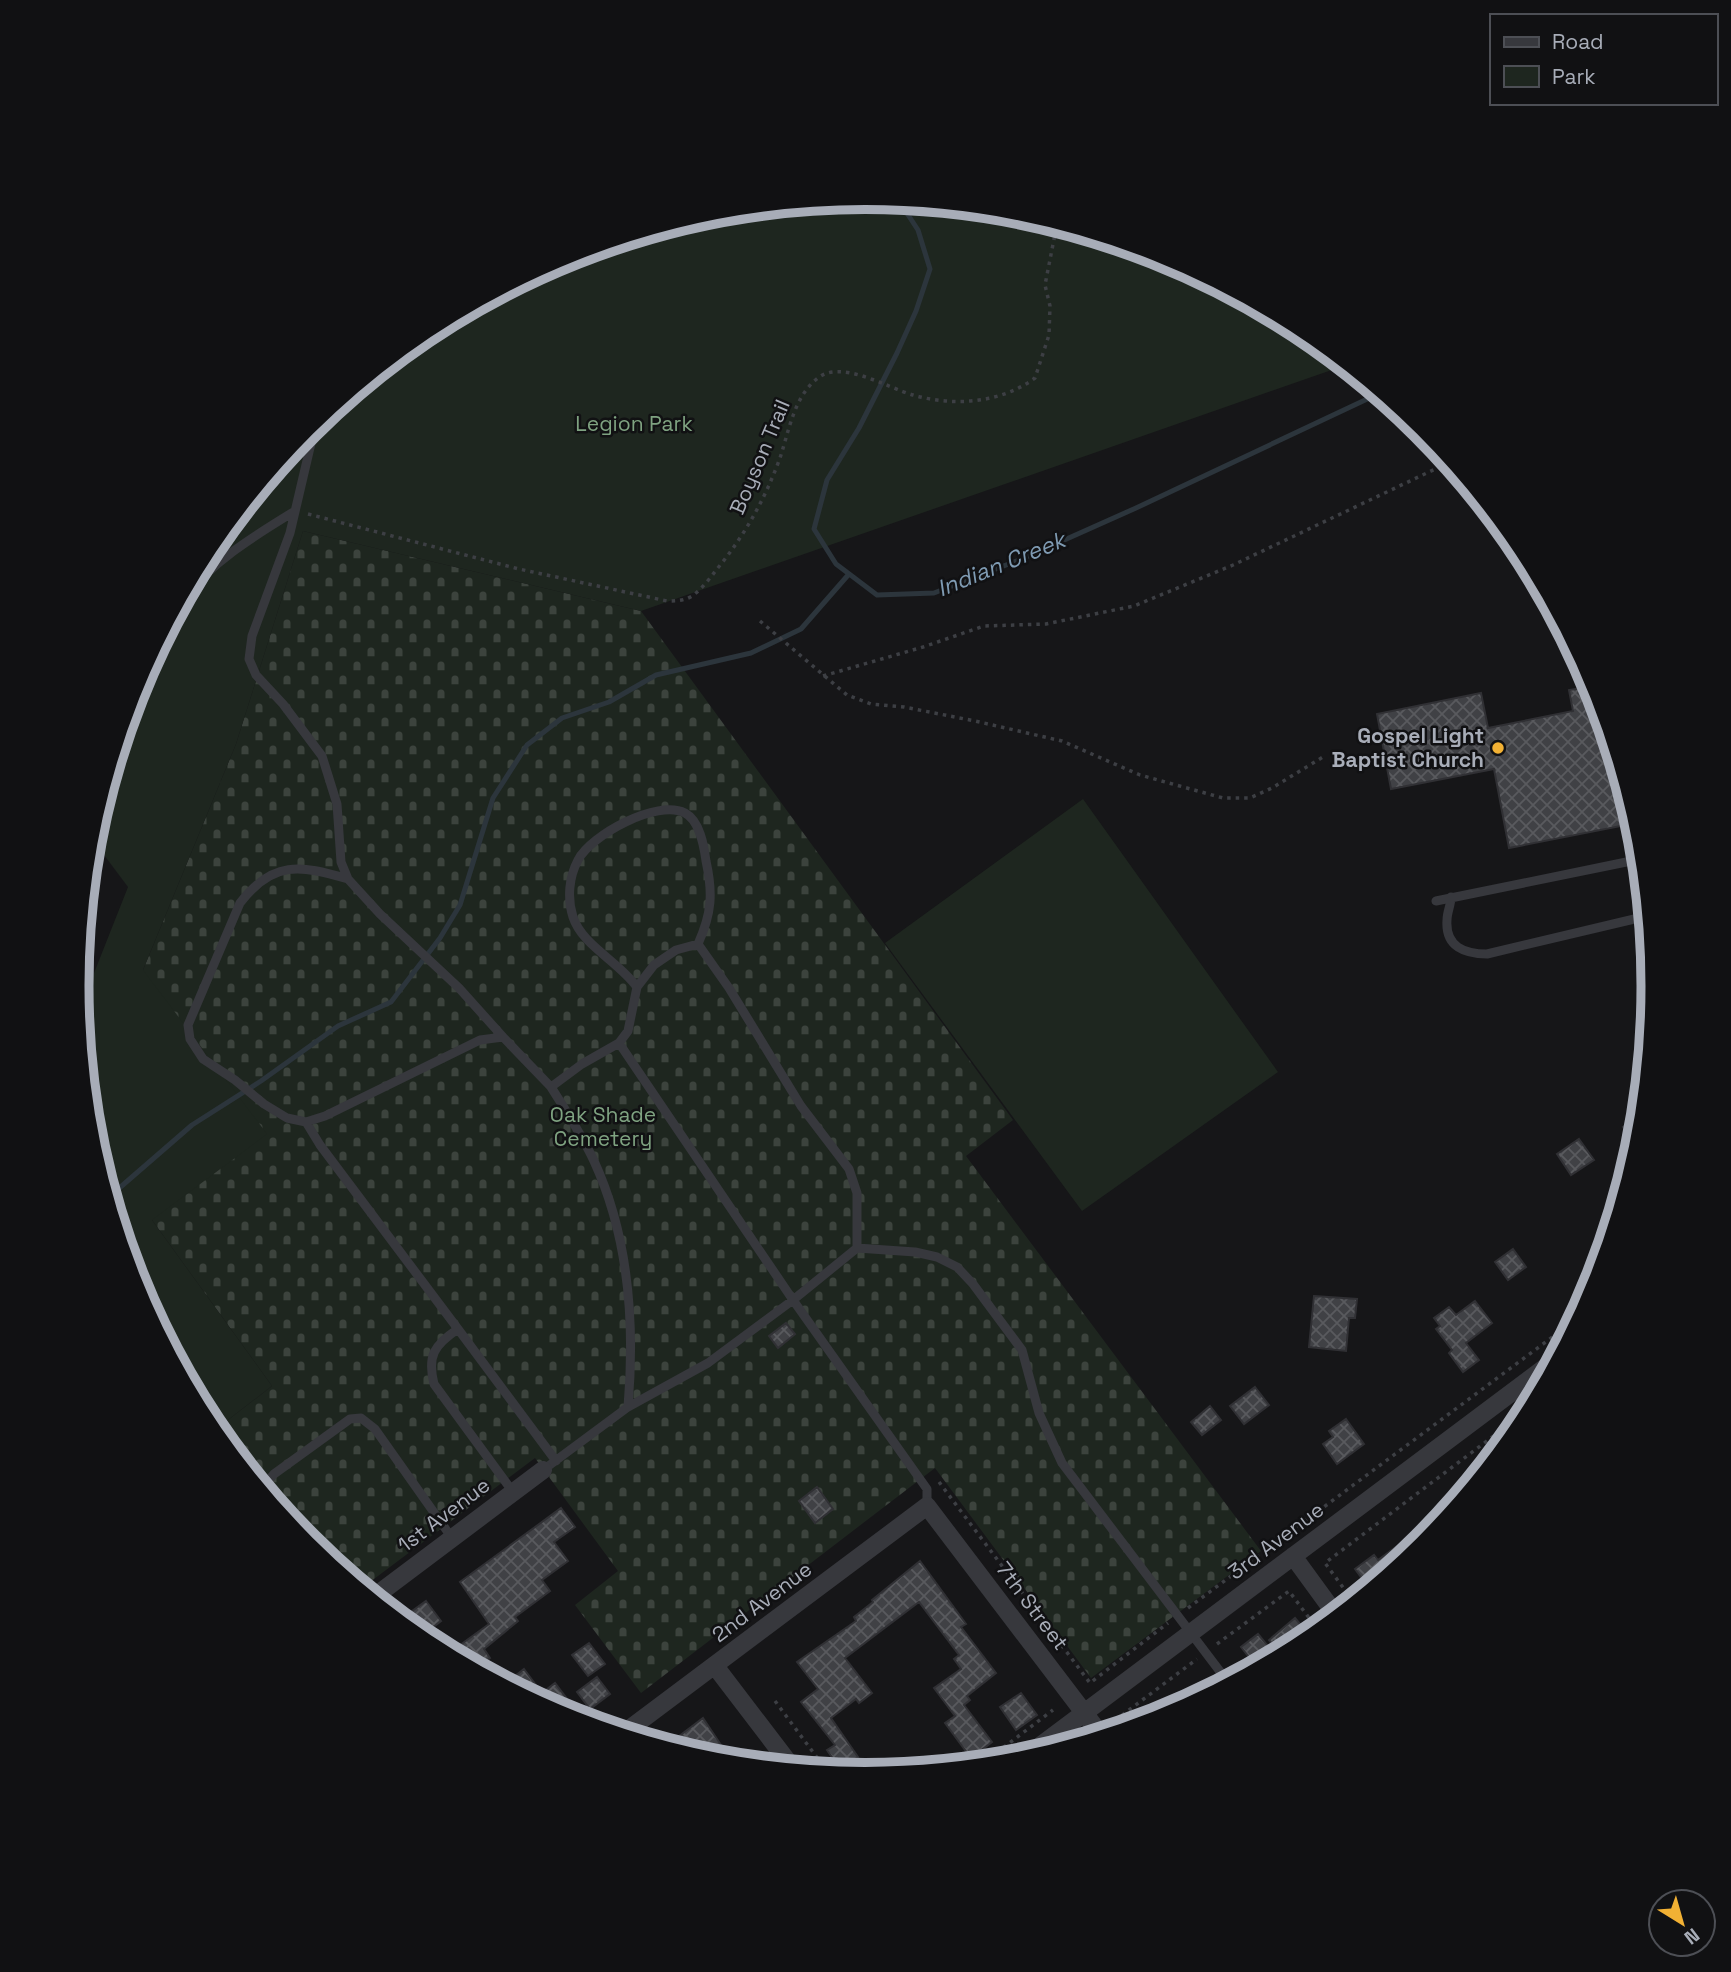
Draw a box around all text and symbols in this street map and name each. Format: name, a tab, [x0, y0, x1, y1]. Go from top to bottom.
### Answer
legend	[1490, 14, 1717, 105]
text: Road	[1552, 28, 1604, 55]
text: Park	[1552, 63, 1596, 90]
street label: Boyson Trail	[723, 395, 796, 518]
park label: Legion Park	[575, 410, 693, 437]
water label: Indian Creek	[932, 524, 1072, 603]
place label: Gospel Light Baptist Church	[1332, 722, 1484, 773]
marker: Gospel Light Baptist Church	[1490, 740, 1506, 756]
park label: Oak Shade Cemetery	[550, 1101, 656, 1152]
street label: 1st Avenue	[392, 1471, 495, 1558]
street label: 3rd Avenue	[1222, 1496, 1329, 1585]
street label: 2nd Avenue	[706, 1555, 817, 1648]
street label: 7th Street	[990, 1556, 1074, 1655]
north arrow	[1647, 1888, 1717, 1958]
text: N	[1679, 1922, 1705, 1950]

